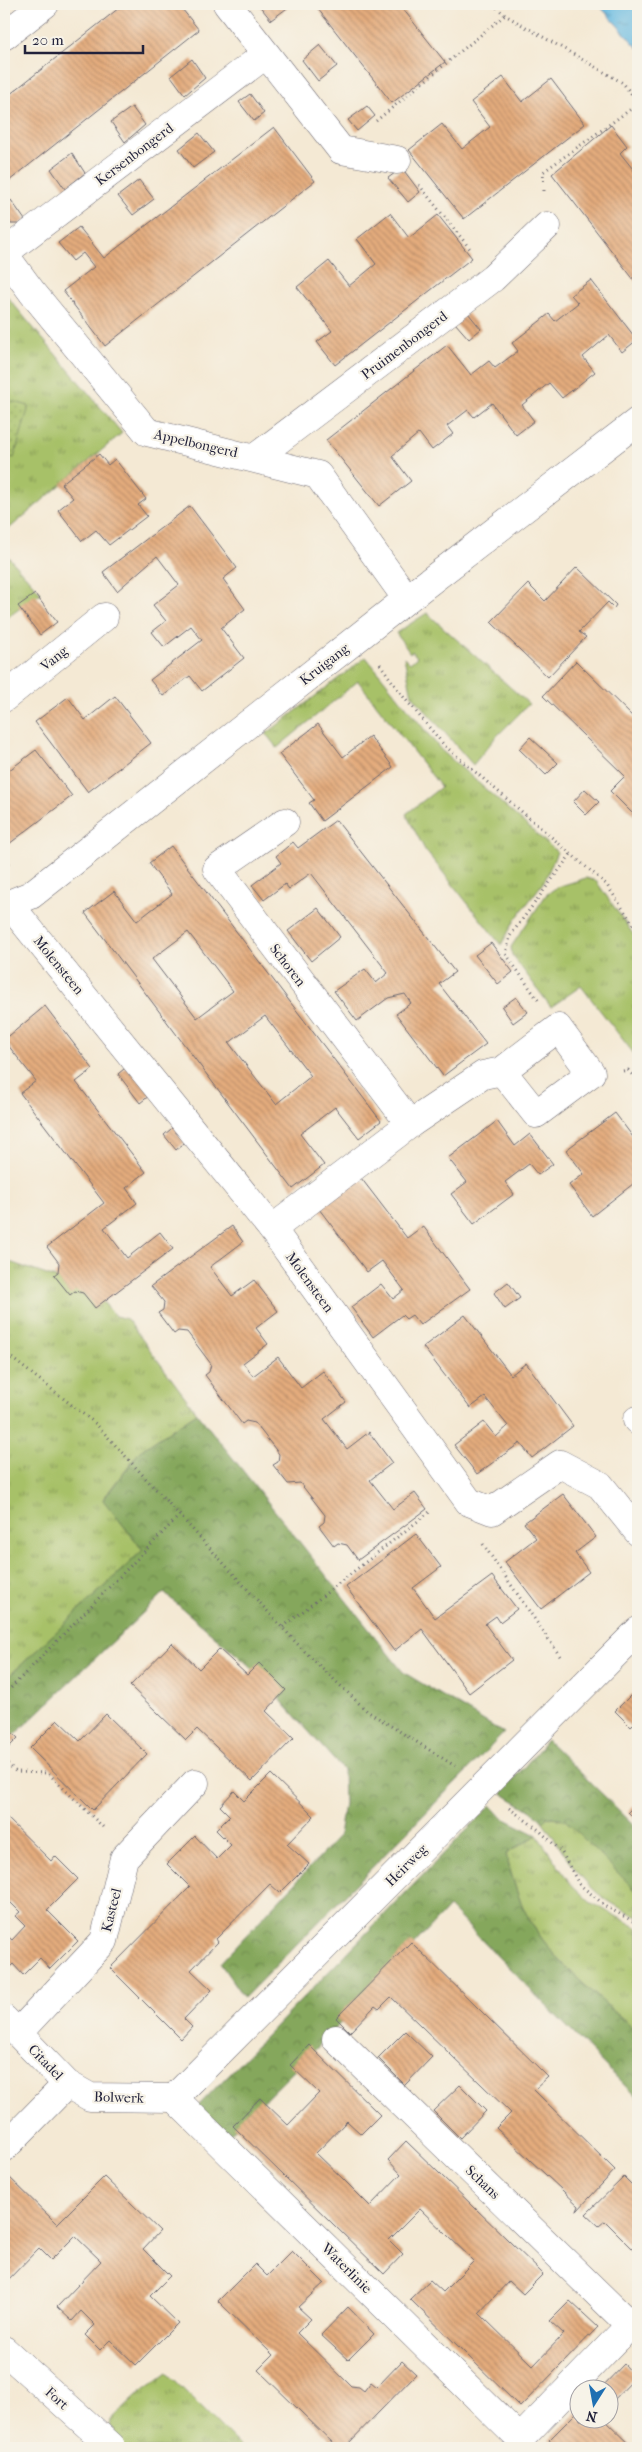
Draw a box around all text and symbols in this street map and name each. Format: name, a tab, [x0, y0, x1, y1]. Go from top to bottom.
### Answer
scale bar	[25, 22, 142, 54]
text: 20 m	[32, 31, 64, 49]
street label: Kersenbongerd	[92, 119, 177, 189]
street label: Pruimenbongerd	[358, 307, 451, 383]
street label: Appelbongerd	[151, 425, 240, 461]
street label: Kruigang	[296, 640, 353, 689]
street label: Vang	[36, 642, 72, 675]
street label: Molensteen	[30, 933, 87, 998]
street label: Schoren	[266, 941, 309, 990]
street label: Molensteen	[282, 1249, 337, 1316]
street label: Heirweg	[382, 1840, 431, 1890]
street label: Kasteel	[98, 1886, 125, 1934]
street label: Citadel	[25, 2041, 67, 2084]
street label: Bolwerk	[94, 2088, 145, 2107]
street label: Schans	[462, 2162, 503, 2203]
street label: Waterlinie	[317, 2239, 375, 2297]
north arrow	[570, 2380, 620, 2430]
street label: Fort	[42, 2384, 72, 2413]
text: N	[584, 2407, 598, 2426]

